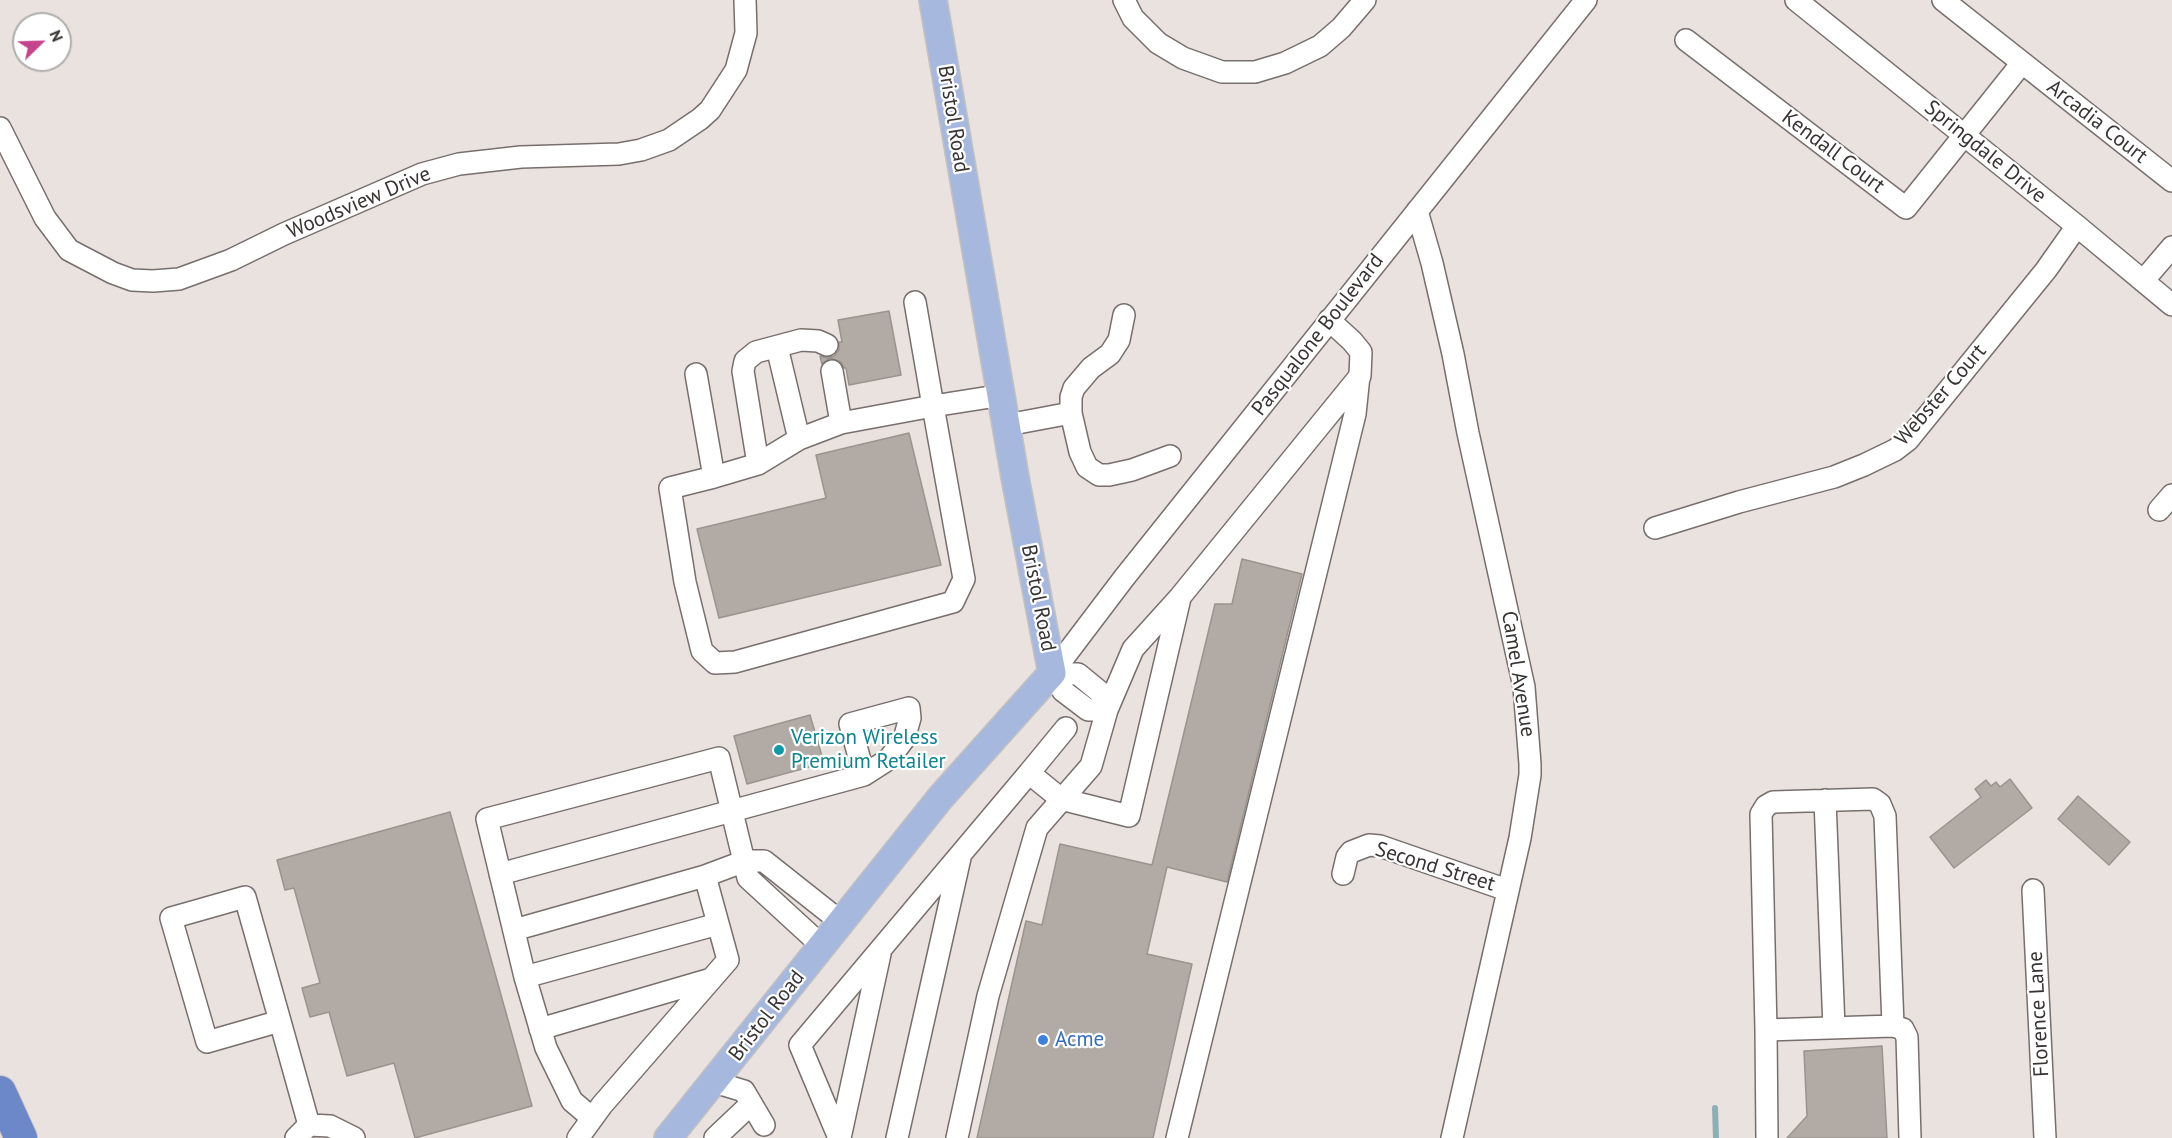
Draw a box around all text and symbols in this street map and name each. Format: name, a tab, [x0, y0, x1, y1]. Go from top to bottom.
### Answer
north arrow	[12, 12, 72, 72]
text: N	[45, 27, 68, 44]
street label: Bristol Road	[932, 64, 974, 174]
street label: Arcadia Court	[2042, 75, 2152, 169]
street label: Springdale Drive	[1919, 95, 2051, 209]
street label: Kendall Court	[1777, 105, 1889, 199]
street label: Woodsview Drive	[283, 161, 435, 245]
street label: Pasqualone Boulevard	[1247, 249, 1389, 421]
street label: Webster Court	[1890, 339, 1992, 451]
street label: Bristol Road	[1015, 542, 1061, 654]
street label: Camel Avenue	[1496, 609, 1540, 739]
place label: Verizon Wireless Premium Retailer	[791, 725, 946, 775]
marker: Verizon Wireless Premium Retailer	[772, 743, 786, 757]
street label: Second Street	[1372, 837, 1498, 897]
street label: Florence Lane	[2023, 951, 2055, 1077]
street label: Bristol Road	[724, 966, 810, 1066]
place label: Acme	[1055, 1027, 1104, 1053]
marker: Acme	[1036, 1033, 1050, 1047]

